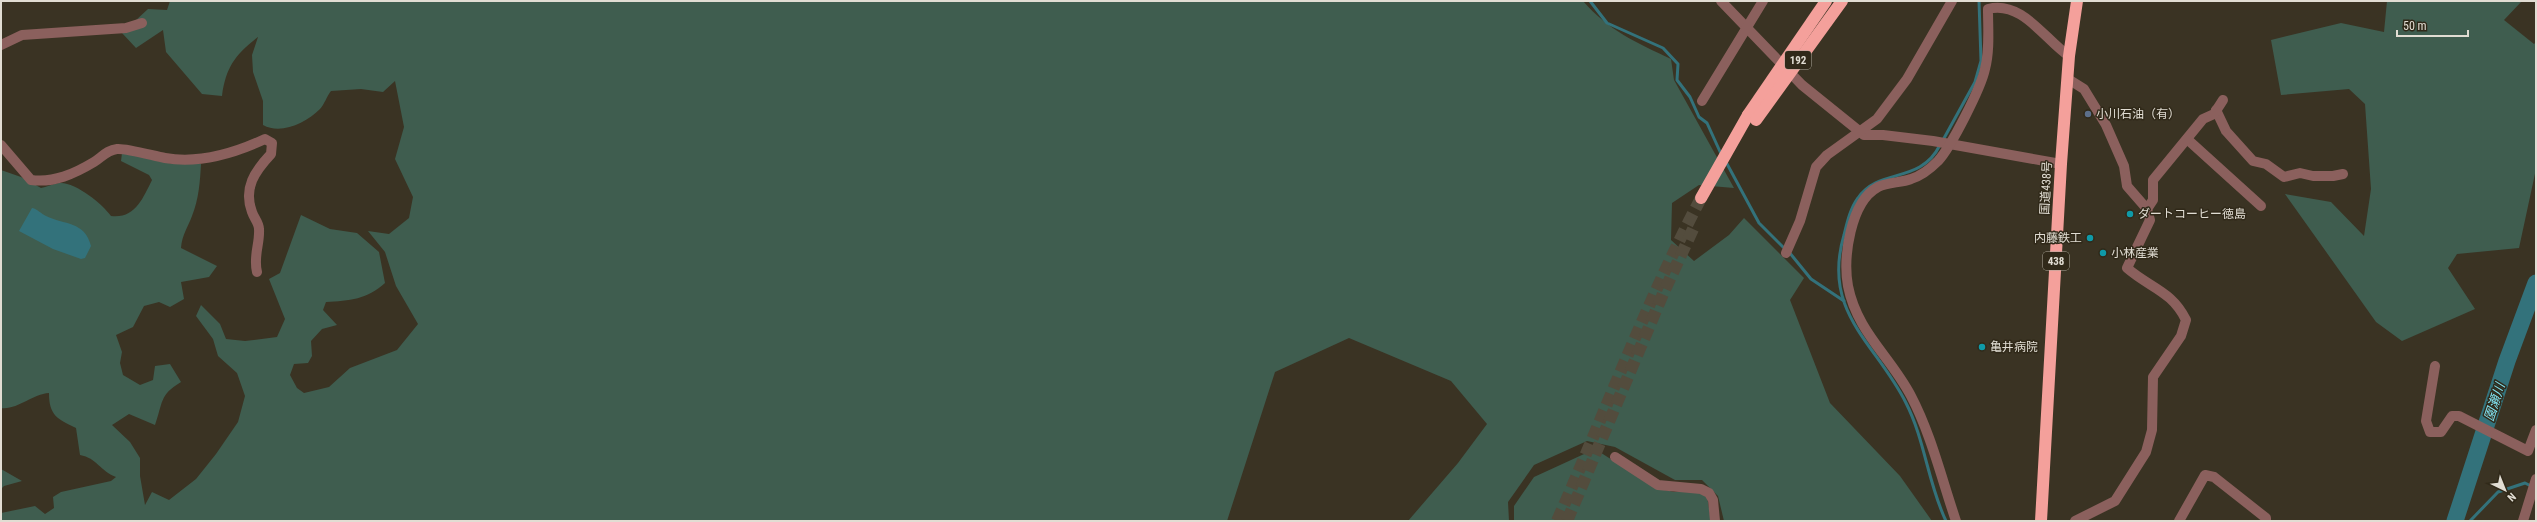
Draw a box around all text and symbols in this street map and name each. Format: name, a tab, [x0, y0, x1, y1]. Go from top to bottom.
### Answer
scale bar	[2397, 12, 2468, 38]
text: 50 m	[2403, 19, 2427, 33]
road number: 192	[1785, 51, 1811, 69]
place label: 小川石油（有）	[2096, 107, 2180, 121]
marker: 小川石油（有）	[2083, 109, 2093, 119]
street label: 国道438号	[2038, 161, 2054, 215]
place label: ダートコーヒー徳島	[2138, 207, 2246, 221]
marker: ダートコーヒー徳島	[2125, 209, 2135, 219]
place label: 内藤鉄工	[2034, 231, 2082, 245]
marker: 内藤鉄工	[2085, 233, 2095, 243]
place label: 小林産業	[2111, 246, 2159, 260]
marker: 小林産業	[2098, 248, 2108, 258]
road number: 438	[2043, 252, 2069, 270]
place label: 亀井病院	[1990, 340, 2038, 354]
marker: 亀井病院	[1977, 342, 1987, 352]
water label: 園瀬川	[2481, 379, 2508, 423]
north arrow	[2485, 470, 2525, 510]
text: N	[2504, 490, 2518, 504]

